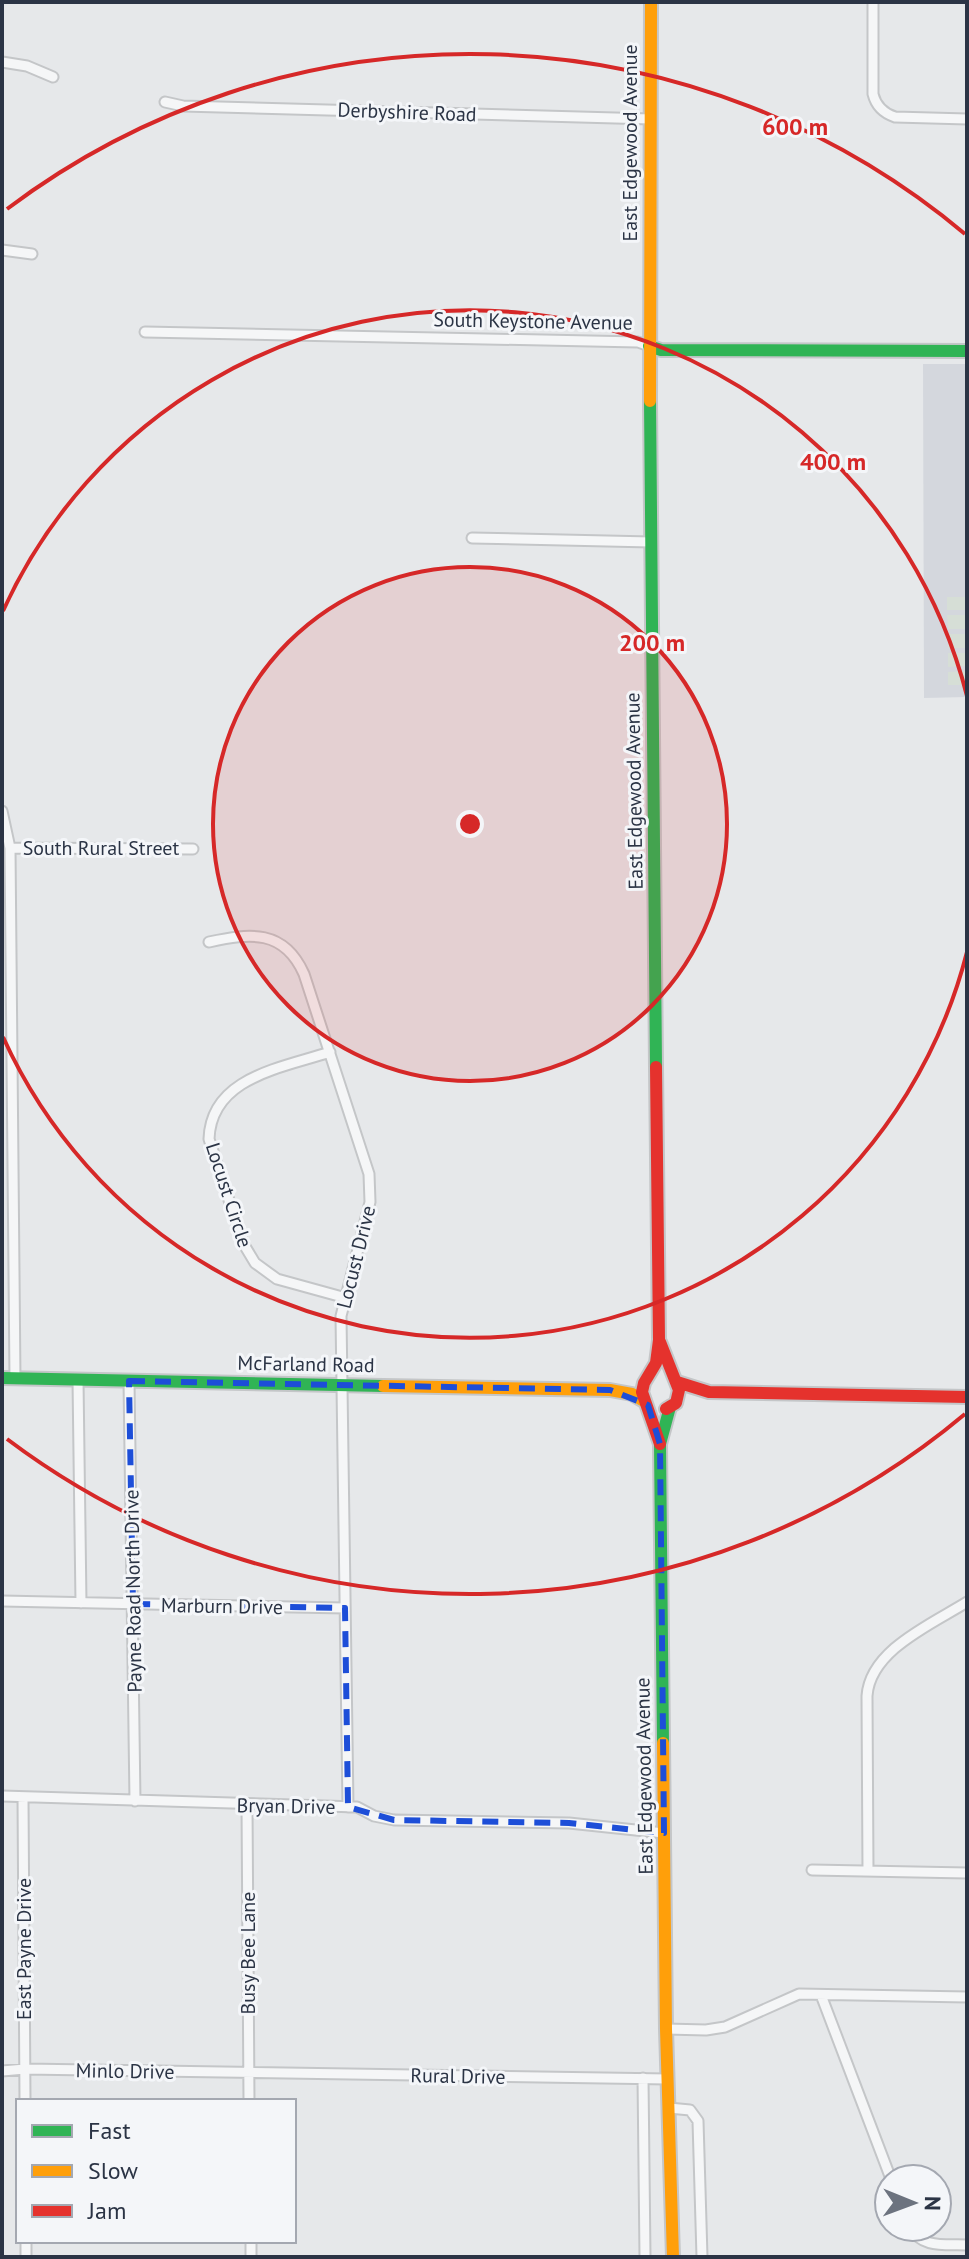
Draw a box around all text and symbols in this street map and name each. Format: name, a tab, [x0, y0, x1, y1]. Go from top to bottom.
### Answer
street label: East Edgewood Avenue	[617, 44, 643, 242]
street label: Derbyshire Road	[337, 97, 477, 127]
text: 600 m	[762, 111, 828, 142]
street label: South Keystone Avenue	[433, 306, 633, 336]
text: 400 m	[800, 446, 866, 477]
text: 200 m	[619, 627, 685, 658]
street label: East Edgewood Avenue	[619, 692, 649, 890]
centre of rings	[456, 810, 484, 838]
street label: South Rural Street	[23, 835, 180, 861]
street label: Locust Circle	[200, 1139, 258, 1251]
street label: Locust Drive	[331, 1203, 381, 1311]
street label: McFarland Road	[237, 1350, 375, 1378]
street label: Payne Road North Drive	[118, 1489, 148, 1693]
street label: Marburn Drive	[161, 1592, 283, 1620]
street label: East Edgewood Avenue	[629, 1677, 659, 1875]
street label: Bryan Drive	[236, 1792, 336, 1820]
street label: East Payne Drive	[11, 1878, 37, 2020]
street label: Busy Bee Lane	[235, 1892, 261, 2014]
street label: Minlo Drive	[75, 2057, 175, 2085]
street label: Rural Drive	[410, 2062, 506, 2090]
legend	[16, 2099, 296, 2243]
text: Fast	[88, 2115, 131, 2146]
text: Slow	[88, 2155, 138, 2186]
north arrow	[873, 2163, 953, 2243]
text: Jam	[87, 2195, 126, 2226]
text: N	[919, 2196, 947, 2211]

